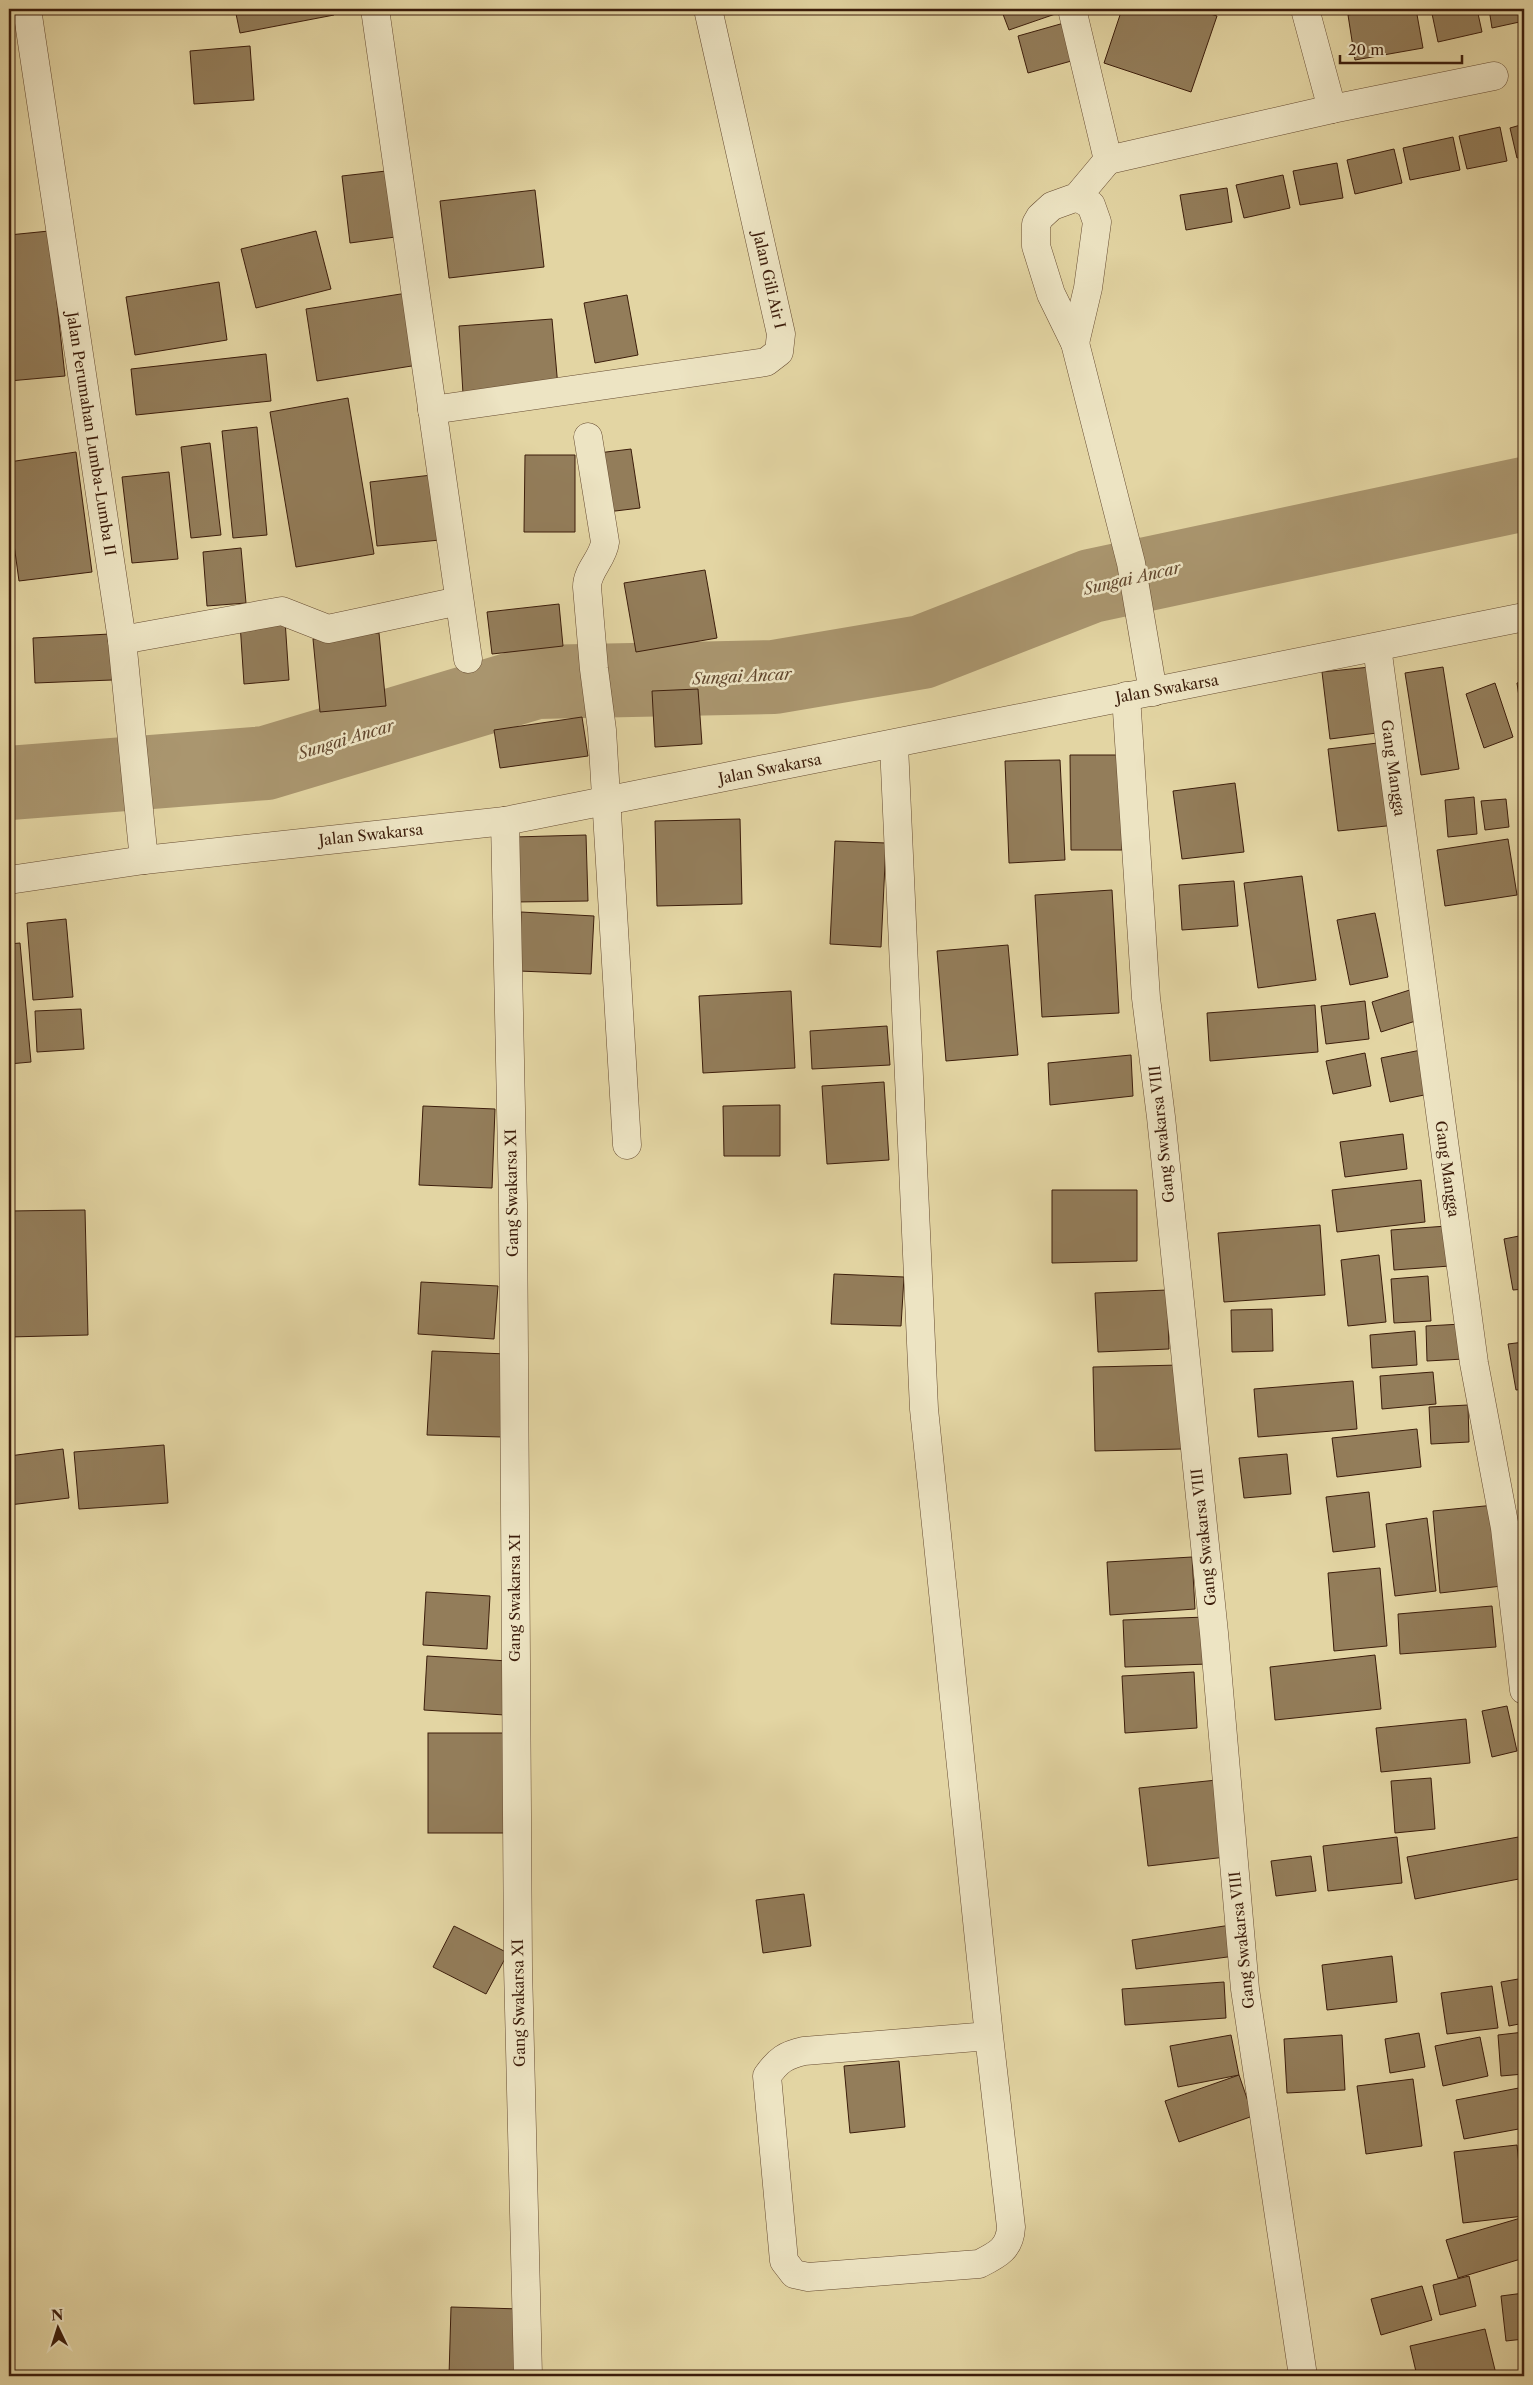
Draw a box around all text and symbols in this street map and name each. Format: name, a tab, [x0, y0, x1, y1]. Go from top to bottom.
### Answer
scale bar	[1340, 32, 1463, 64]
text: 20 m	[1348, 40, 1384, 59]
street label: Jalan Gili Air I	[749, 227, 790, 330]
street label: Jalan Perumahan Lumba-Lumba II	[63, 309, 120, 557]
water label: Sungai Ancar	[1080, 557, 1184, 599]
water label: Sungai Ancar	[691, 663, 794, 689]
street label: Jalan Swakarsa	[1112, 670, 1220, 707]
water label: Sungai Ancar	[295, 714, 398, 763]
street label: Gang Mangga	[1377, 718, 1410, 817]
street label: Jalan Swakarsa	[715, 749, 823, 788]
street label: Jalan Swakarsa	[316, 820, 424, 850]
street label: Gang Swakarsa VIII	[1145, 1064, 1178, 1204]
street label: Gang Mangga	[1431, 1119, 1464, 1218]
street label: Gang Swakarsa XI	[501, 1129, 522, 1257]
street label: Gang Swakarsa VIII	[1187, 1467, 1220, 1607]
street label: Gang Swakarsa XI	[505, 1534, 524, 1662]
street label: Gang Swakarsa VIII	[1225, 1870, 1258, 2010]
street label: Gang Swakarsa XI	[508, 1939, 529, 2067]
north arrow	[32, 2302, 82, 2352]
text: N	[50, 2306, 64, 2324]

